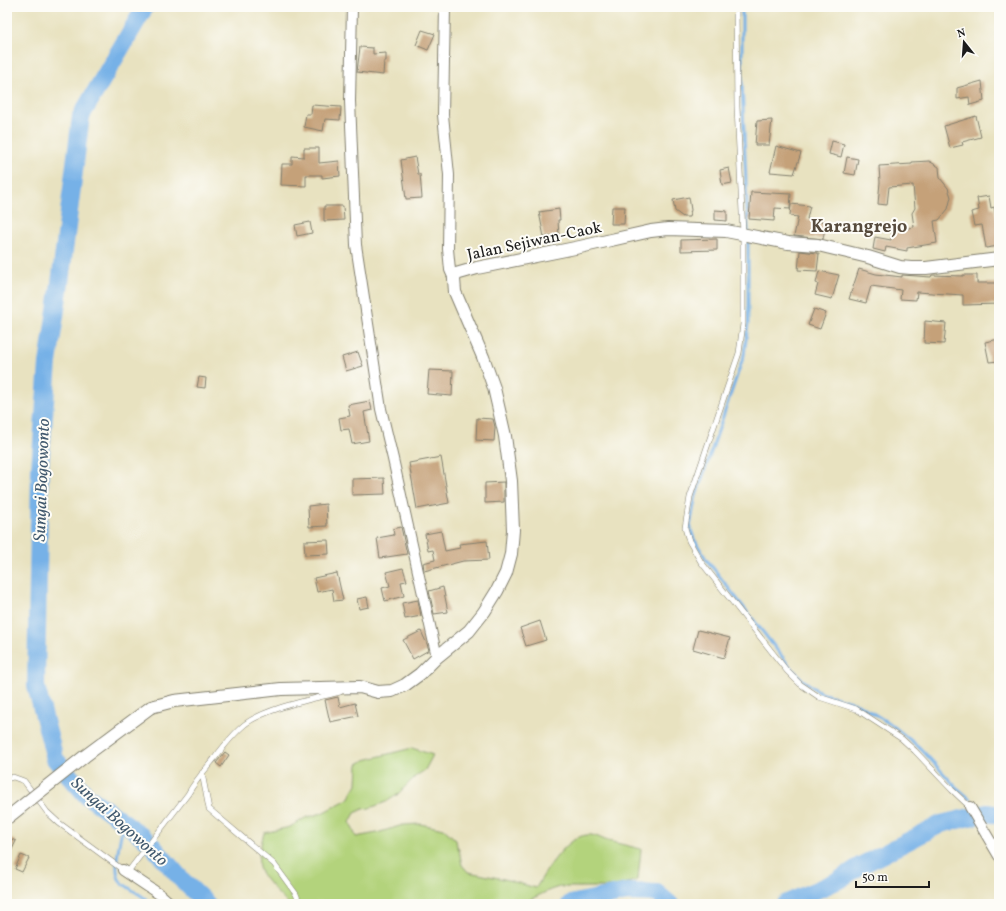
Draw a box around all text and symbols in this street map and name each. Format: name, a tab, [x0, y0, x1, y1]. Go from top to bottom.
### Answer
north arrow	[944, 22, 984, 62]
text: N	[955, 26, 968, 42]
district label: Karangrejo	[811, 215, 907, 240]
street label: Jalan Sejiwan-Caok	[465, 217, 604, 267]
water label: Sungai Bogowonto	[29, 418, 56, 542]
water label: Sungai Bogowonto	[66, 772, 173, 872]
scale bar	[856, 863, 929, 889]
text: 50 m	[862, 870, 888, 886]

